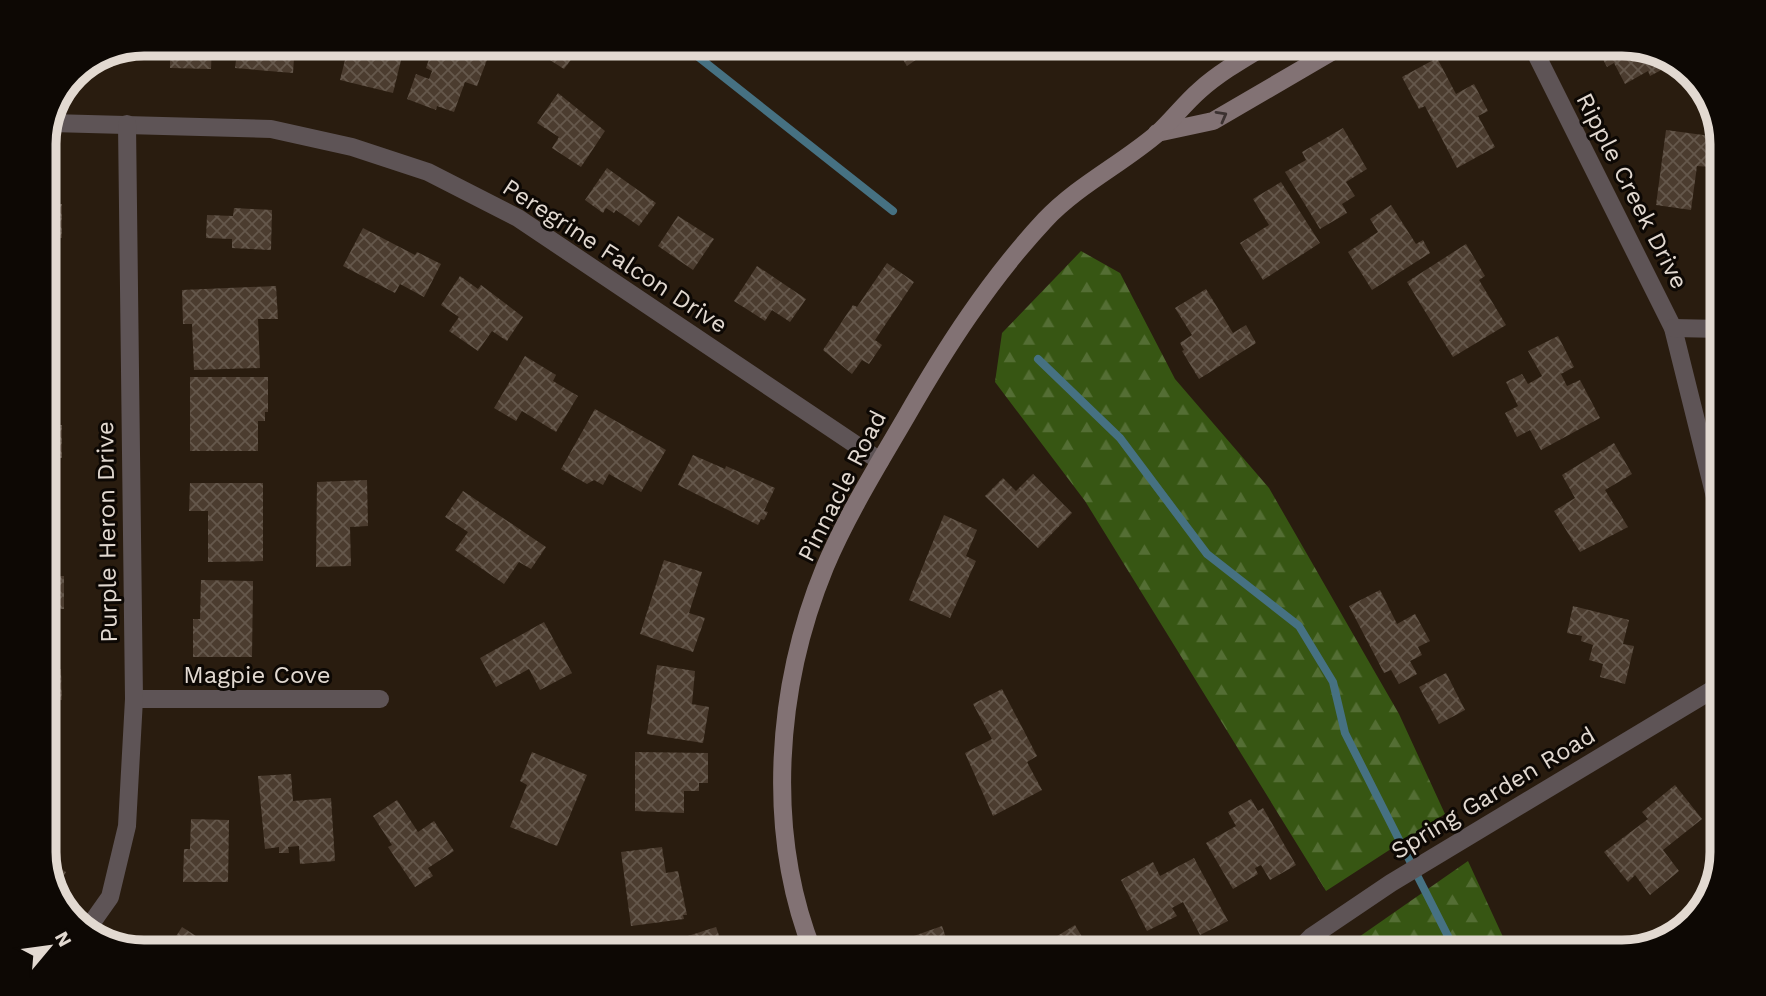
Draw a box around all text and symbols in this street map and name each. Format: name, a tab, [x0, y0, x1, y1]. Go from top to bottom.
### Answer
street label: Ripple Creek Drive	[1570, 88, 1694, 294]
one-way arrow	[1215, 111, 1227, 124]
street label: Peregrine Falcon Drive	[497, 173, 733, 339]
street label: Pinnacle Road	[792, 406, 892, 566]
street label: Purple Heron Drive	[91, 421, 123, 643]
street label: Magpie Cove	[183, 661, 331, 689]
street label: Spring Garden Road	[1386, 721, 1600, 865]
north arrow	[14, 912, 84, 982]
text: N	[50, 927, 77, 951]

